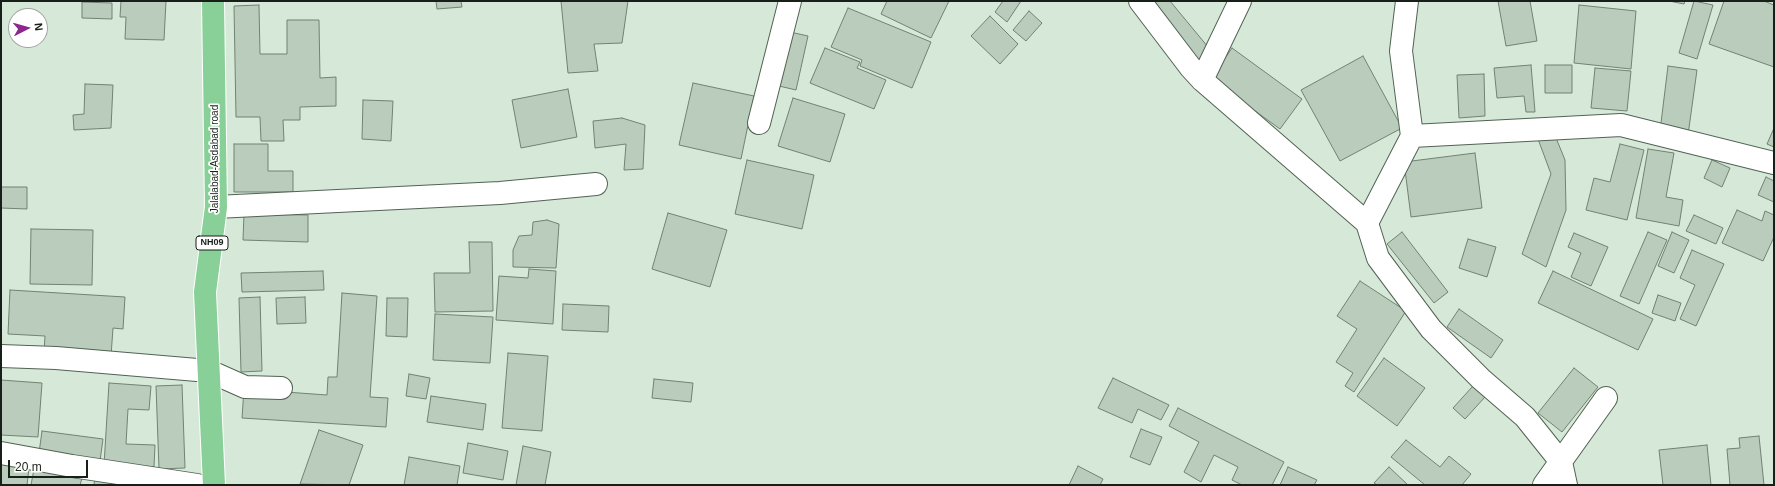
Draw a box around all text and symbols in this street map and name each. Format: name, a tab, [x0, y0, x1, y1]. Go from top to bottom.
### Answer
north arrow	[8, 8, 48, 48]
text: N	[33, 22, 45, 31]
street label: Jalalabad-Asdabad road	[209, 105, 221, 213]
road number: NH09	[196, 236, 228, 250]
scale bar	[10, 452, 90, 478]
text: 20 m	[15, 460, 42, 474]

